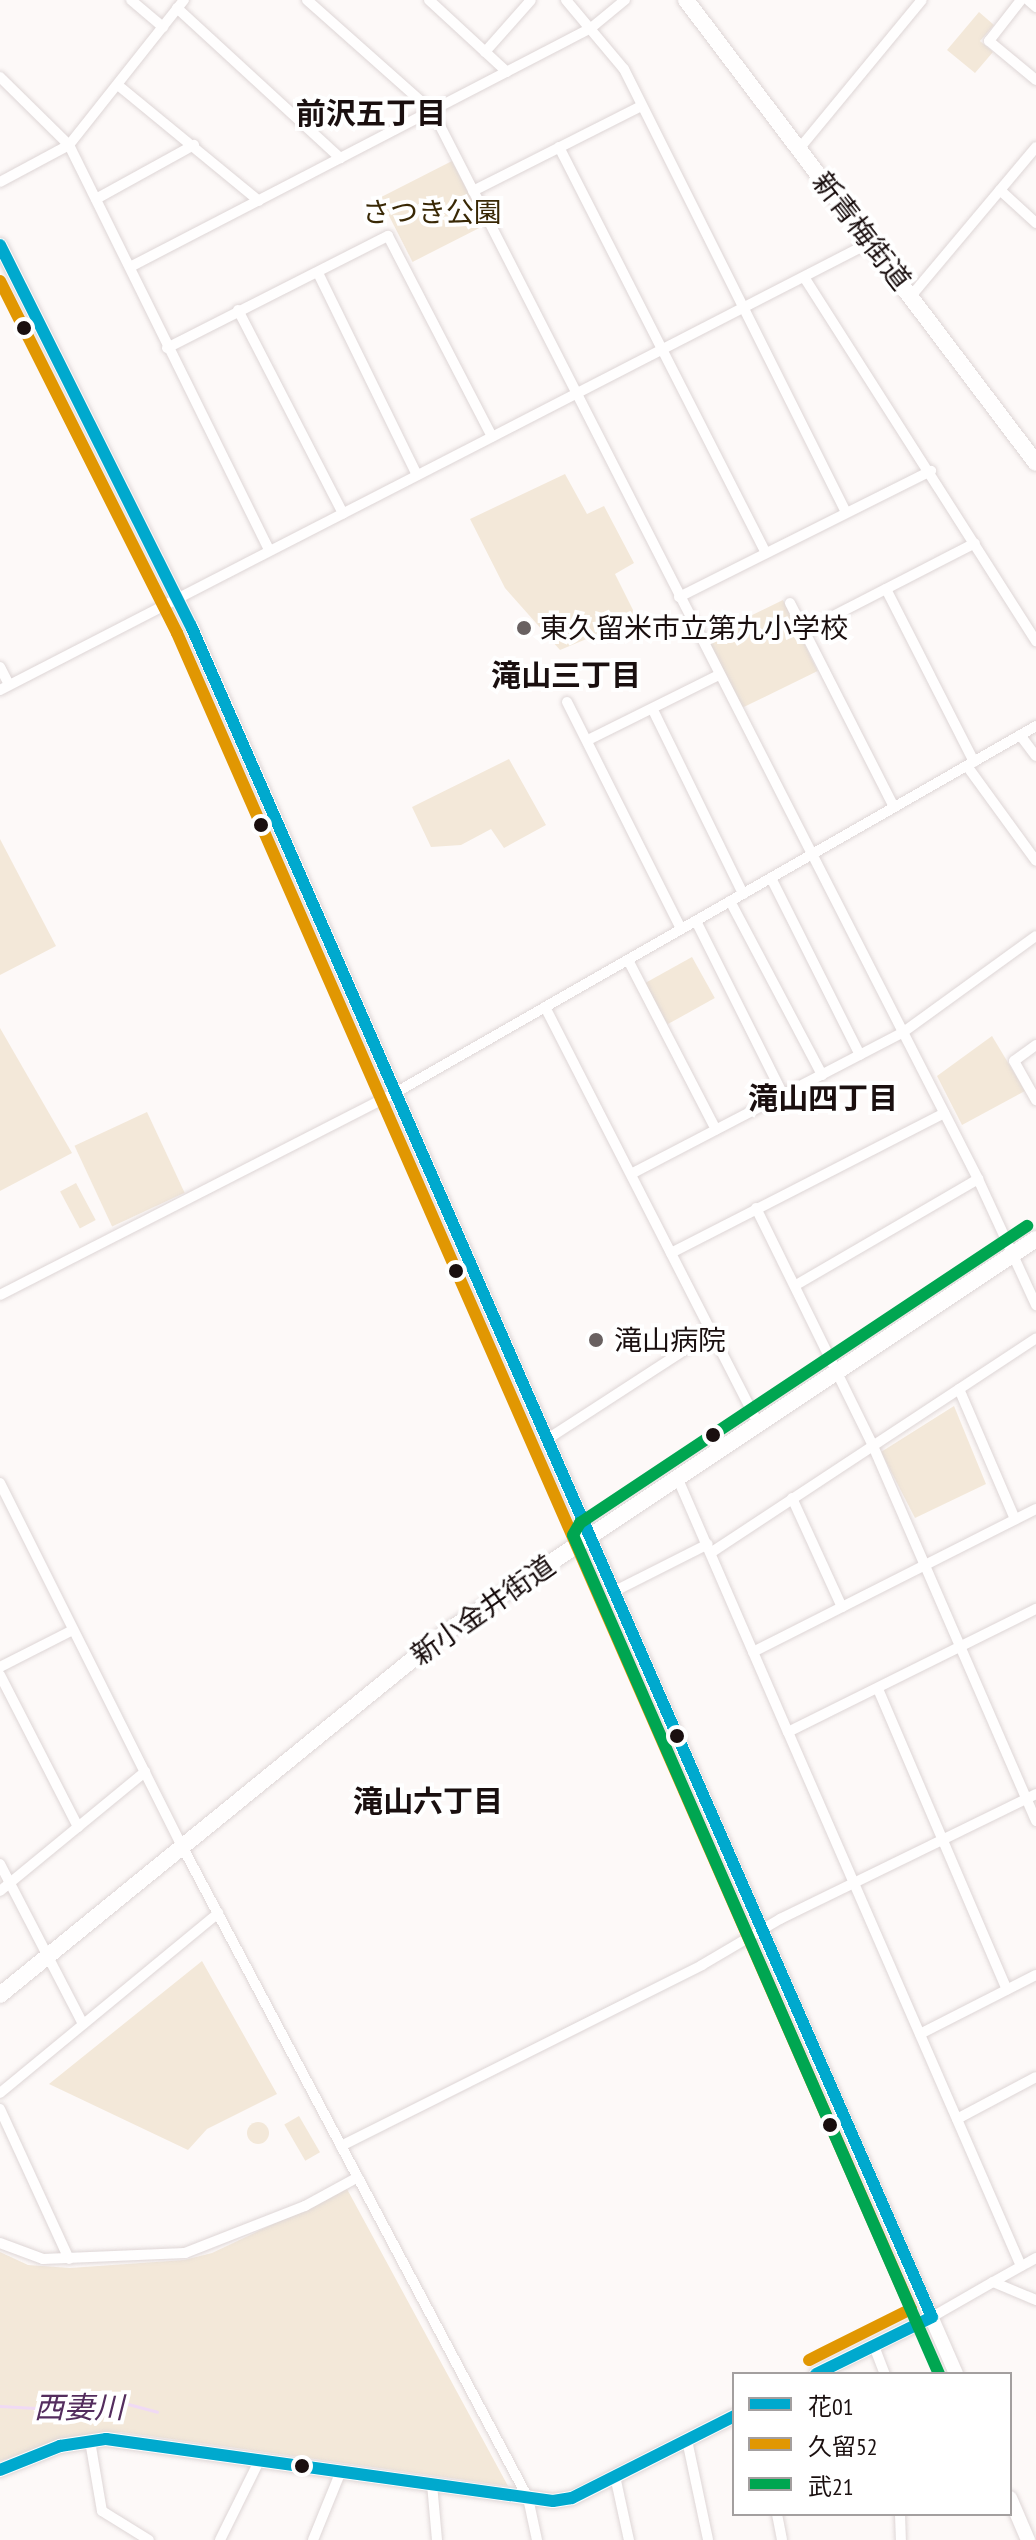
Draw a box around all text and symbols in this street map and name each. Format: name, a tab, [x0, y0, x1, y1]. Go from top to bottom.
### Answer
district label: 前沢五丁目	[296, 95, 446, 131]
street label: 新青梅街道	[806, 165, 918, 297]
park label: さつき公園	[362, 195, 502, 229]
unlabelled marker	[16, 320, 32, 336]
place label: 東久留米市立第九小学校	[540, 611, 848, 645]
marker: 東久留米市立第九小学校	[515, 619, 533, 637]
district label: 滝山三丁目	[491, 657, 641, 693]
unlabelled marker	[253, 817, 269, 833]
district label: 滝山四丁目	[748, 1080, 898, 1116]
unlabelled marker	[448, 1263, 464, 1279]
place label: 滝山病院	[614, 1323, 726, 1357]
marker: 滝山病院	[585, 1329, 607, 1351]
unlabelled marker	[705, 1427, 721, 1443]
street label: 新小金井街道	[405, 1548, 561, 1672]
unlabelled marker	[669, 1728, 685, 1744]
district label: 滝山六丁目	[353, 1783, 503, 1819]
unlabelled marker	[822, 2117, 838, 2133]
legend	[732, 2372, 1012, 2516]
water label: 西妻川	[34, 2389, 124, 2425]
text: 花01	[808, 2391, 854, 2422]
text: 久留52	[808, 2431, 878, 2462]
unlabelled marker	[294, 2458, 310, 2474]
text: 武21	[808, 2471, 854, 2502]

